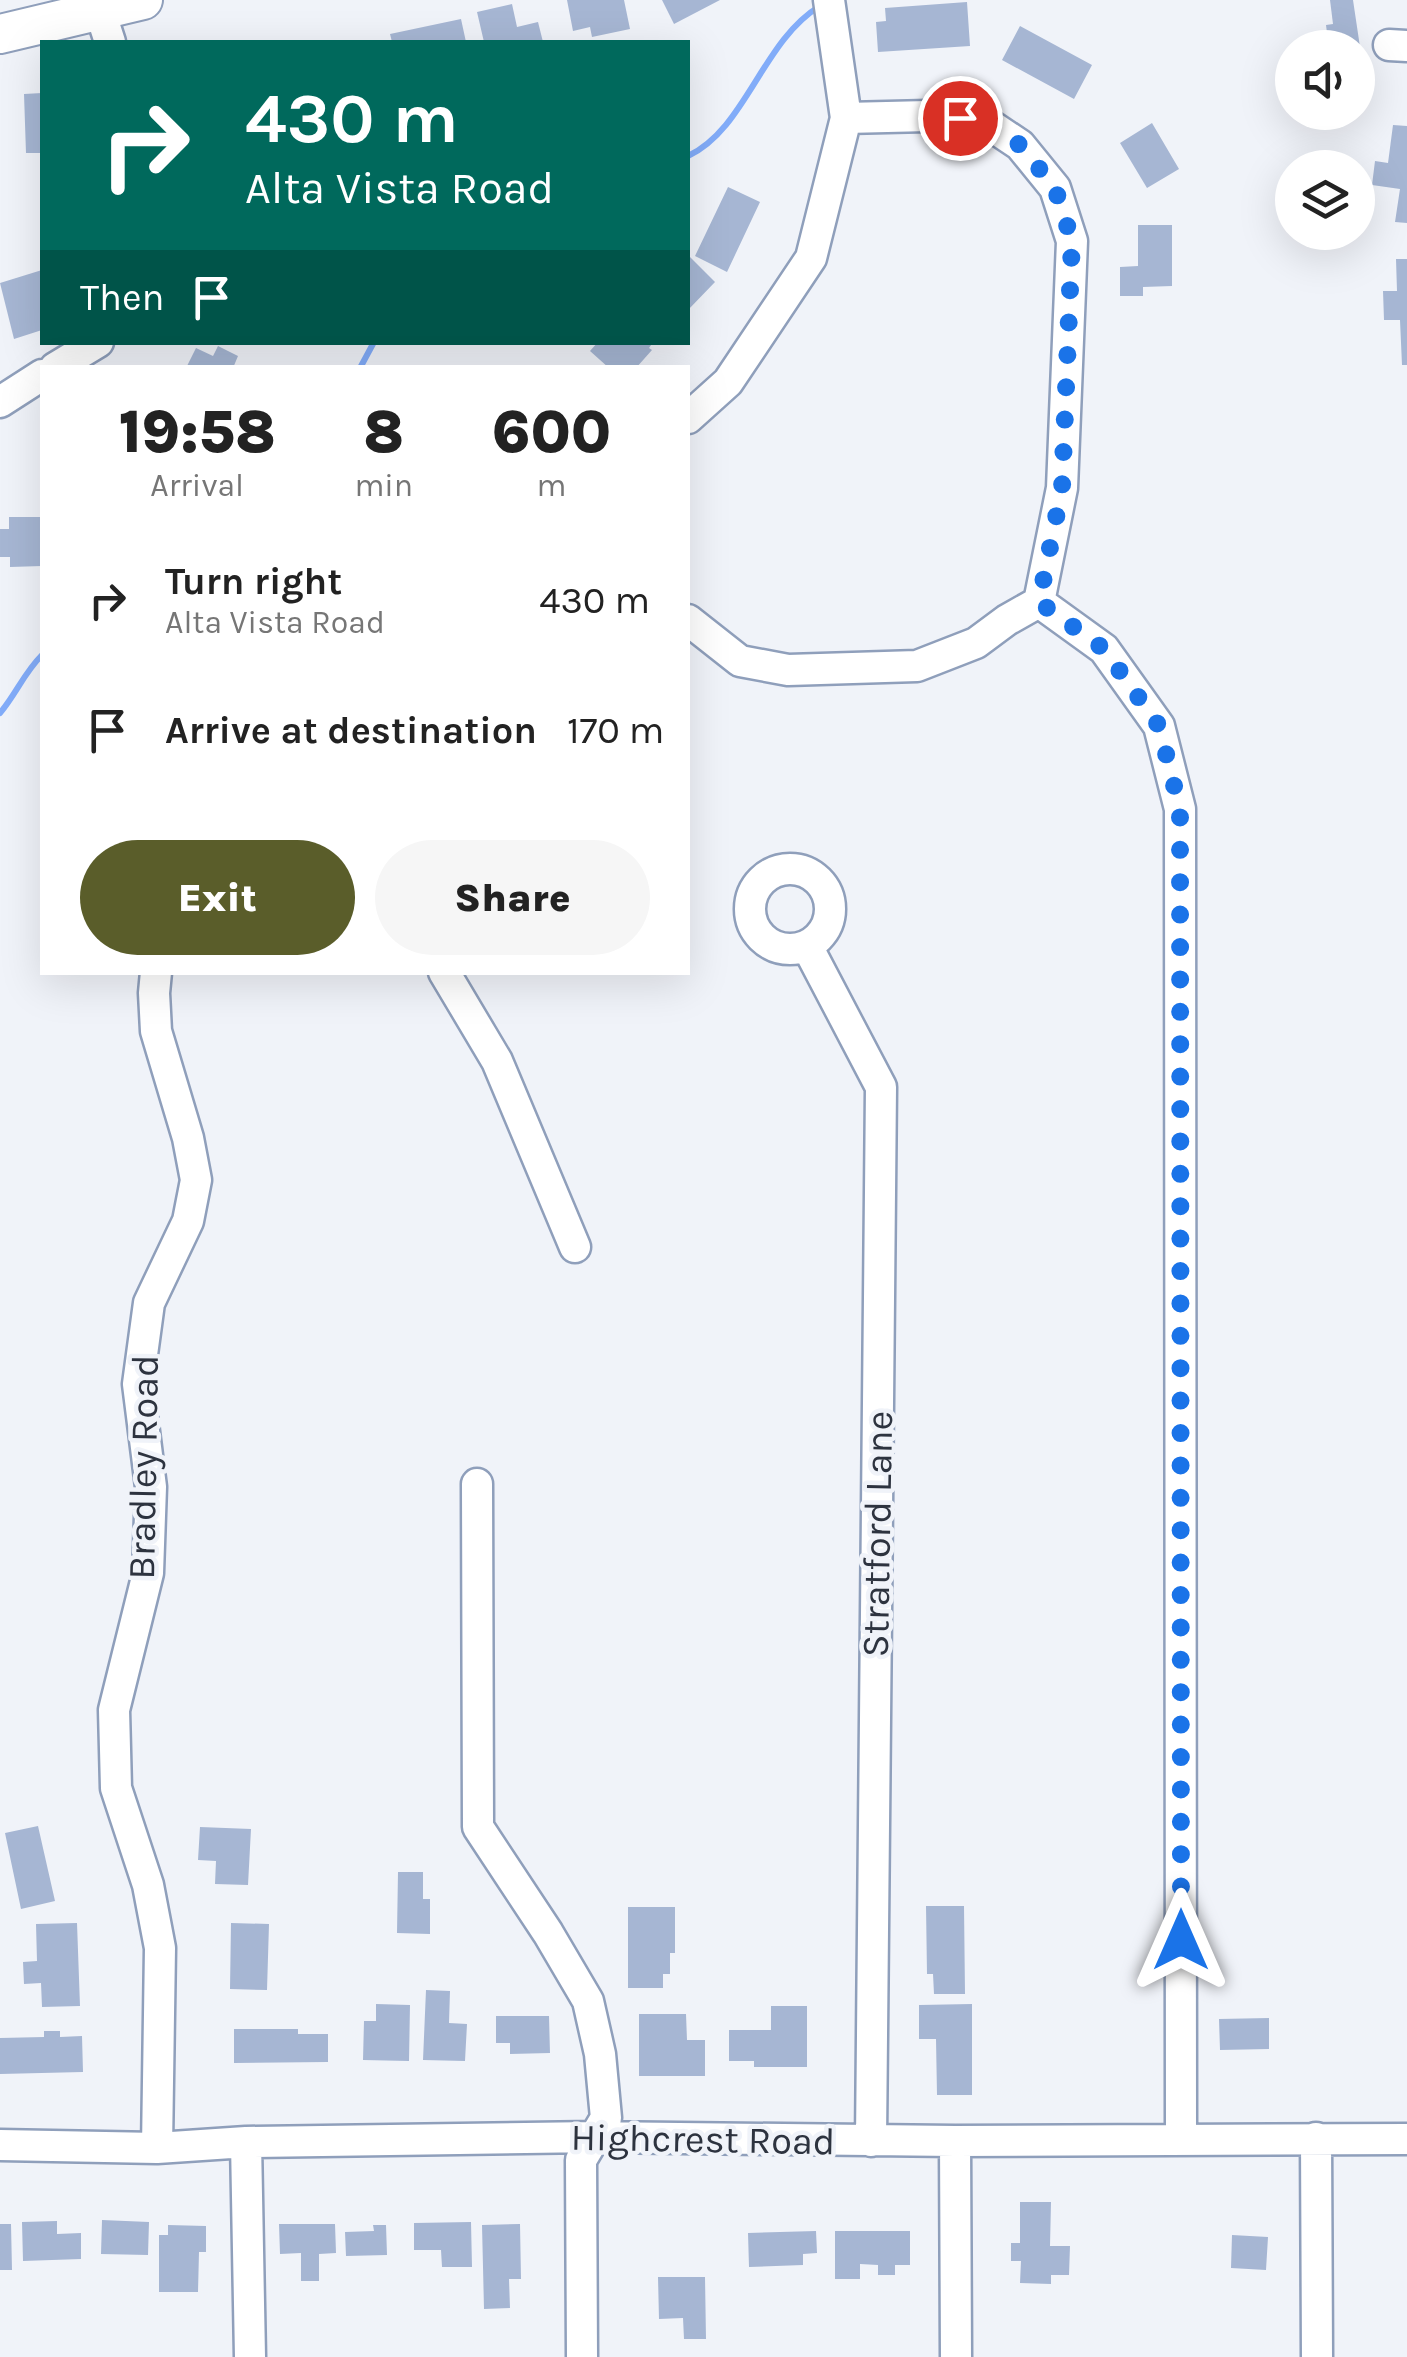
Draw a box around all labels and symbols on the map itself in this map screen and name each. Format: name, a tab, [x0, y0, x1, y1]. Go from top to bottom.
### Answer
pin	[918, 76, 1003, 161]
street label: Bradley Road	[119, 1354, 168, 1580]
street label: Stratford Lane	[853, 1410, 902, 1658]
position arrow	[1129, 1888, 1233, 1992]
street label: Highcrest Road	[570, 2115, 836, 2164]

